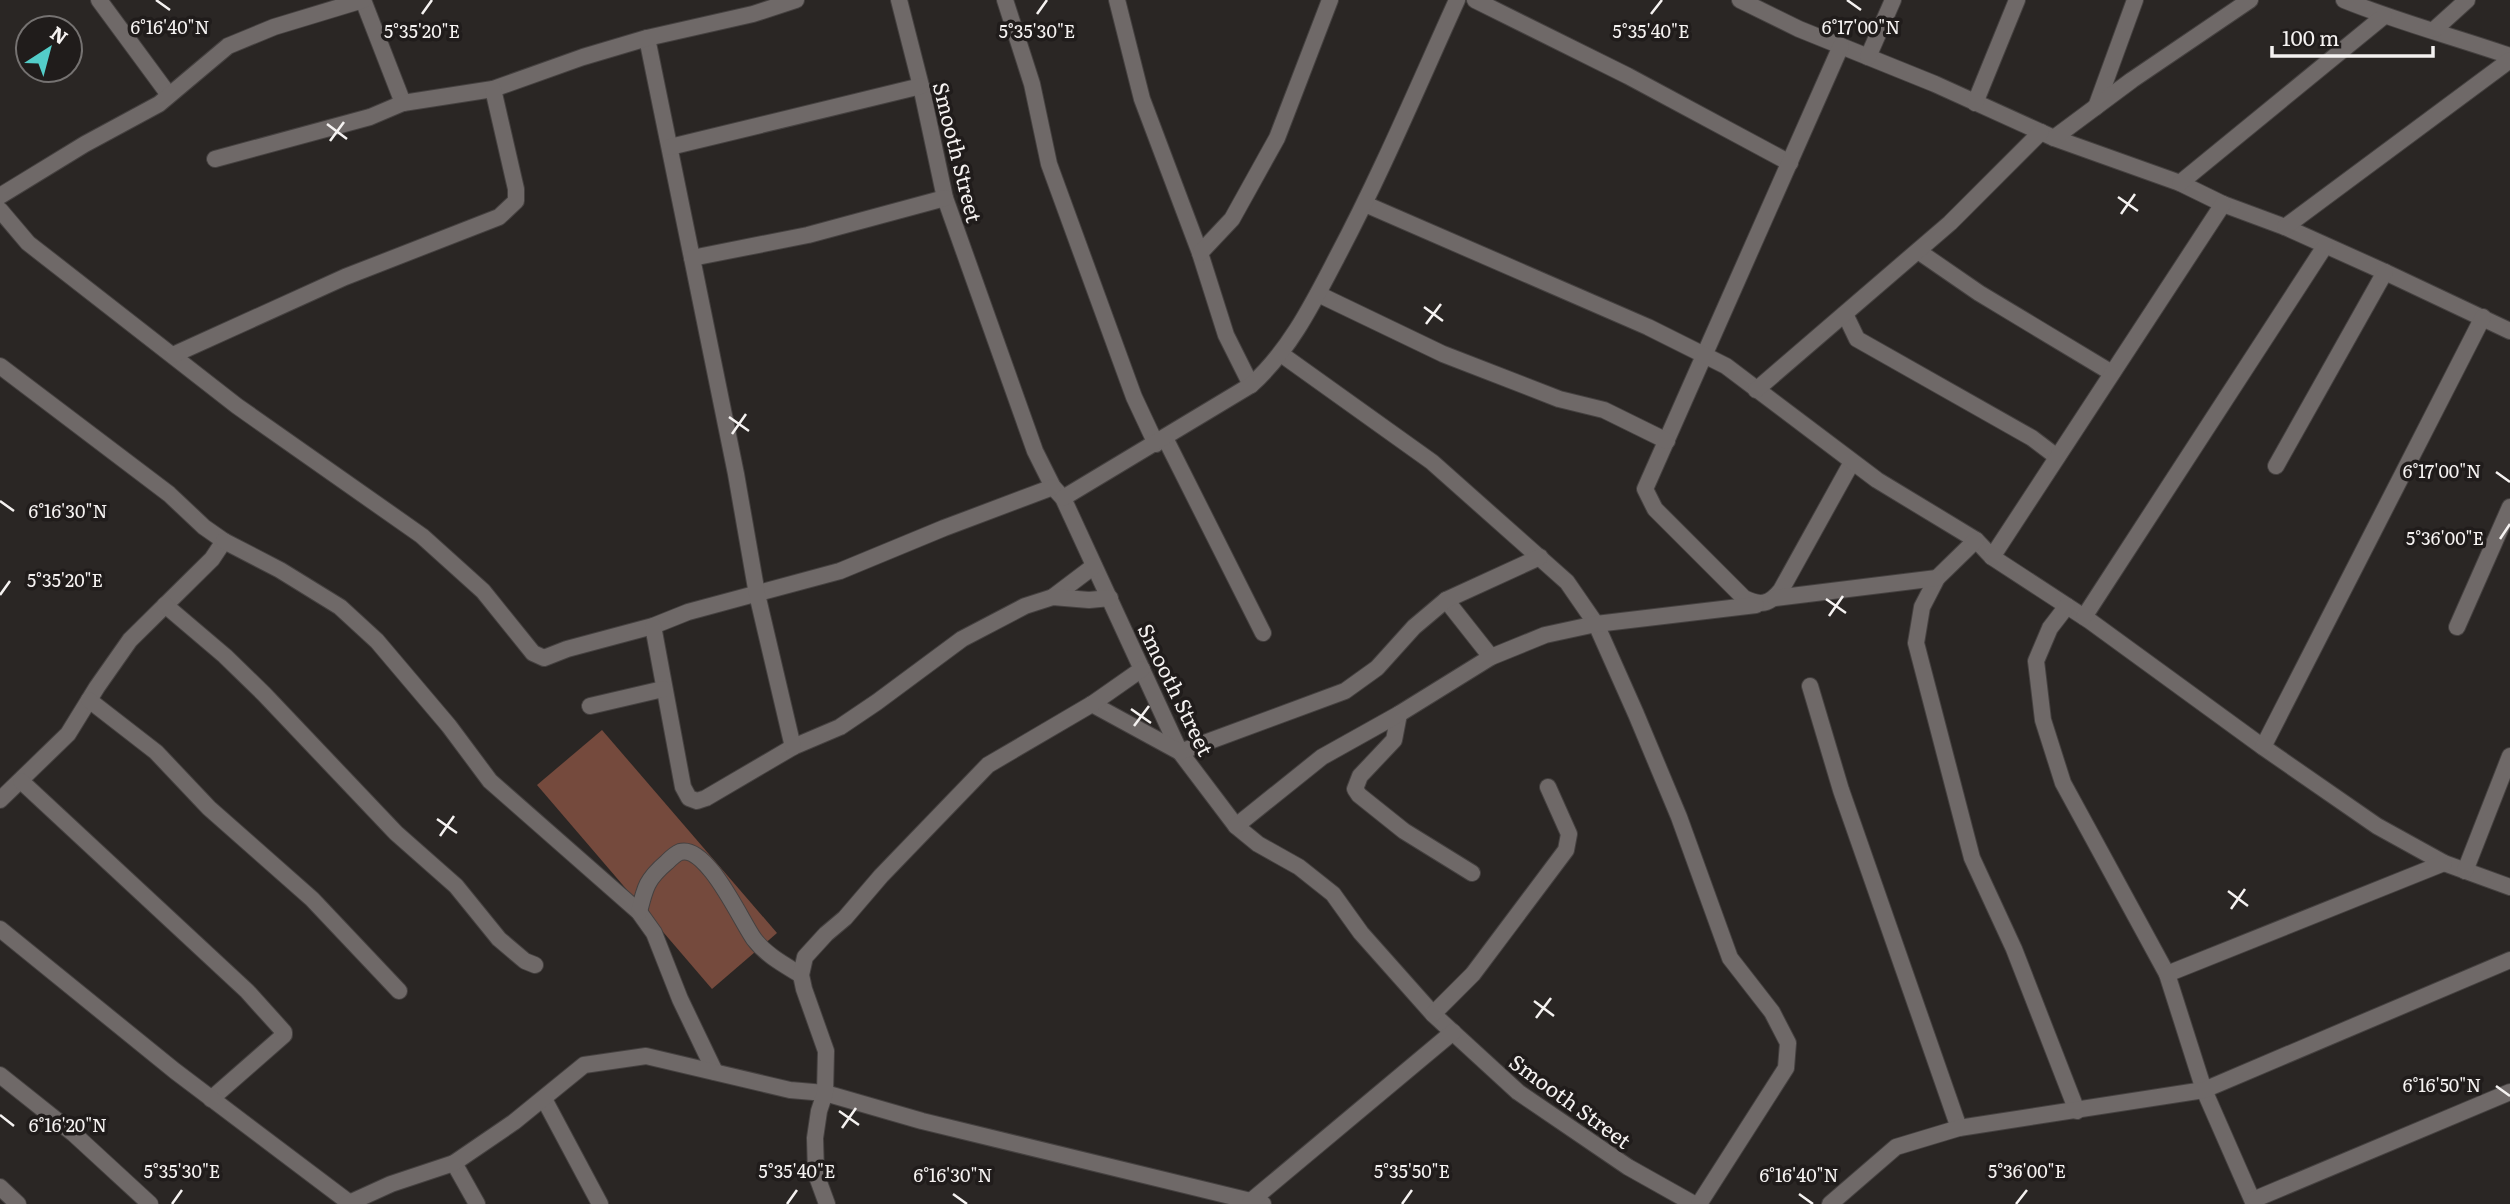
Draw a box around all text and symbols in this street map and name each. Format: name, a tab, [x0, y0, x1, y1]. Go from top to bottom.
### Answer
text: 6°16'40"N	[130, 13, 210, 40]
text: 6°17'00"N	[1822, 13, 1900, 40]
north arrow	[14, 14, 84, 84]
scale bar	[2272, 14, 2433, 58]
text: 5°35'20"E	[384, 17, 460, 44]
text: 5°35'30"E	[999, 17, 1075, 44]
text: 5°35'40"E	[1613, 17, 1689, 44]
text: N	[45, 18, 74, 50]
text: 100 m	[2282, 21, 2339, 52]
street label: Smooth Street	[927, 79, 992, 226]
text: 6°17'00"N	[2403, 457, 2481, 484]
text: 6°16'30"N	[29, 497, 107, 524]
text: 5°36'00"E	[2406, 524, 2484, 551]
text: 5°35'20"E	[27, 566, 103, 593]
street label: Smooth Street	[1132, 618, 1223, 761]
street label: Smooth Street	[1504, 1045, 1639, 1155]
text: 6°16'50"N	[2403, 1071, 2481, 1098]
text: 6°16'20"N	[29, 1111, 107, 1138]
text: 5°35'30"E	[144, 1157, 220, 1184]
text: 5°35'40"E	[759, 1157, 835, 1184]
text: 5°35'50"E	[1374, 1157, 1450, 1184]
text: 5°36'00"E	[1988, 1157, 2066, 1184]
text: 6°16'30"N	[914, 1161, 992, 1188]
text: 6°16'40"N	[1759, 1161, 1839, 1188]

